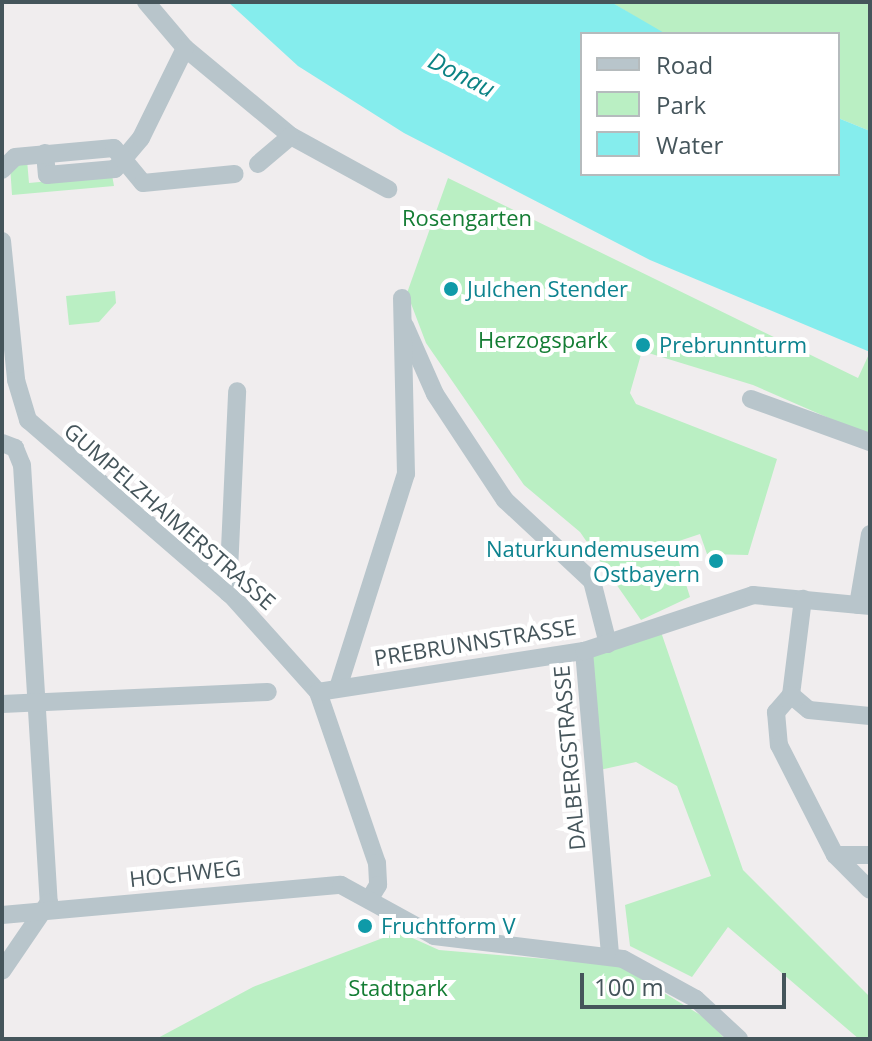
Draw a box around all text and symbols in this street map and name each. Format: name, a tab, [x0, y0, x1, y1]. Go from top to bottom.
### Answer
legend	[580, 32, 840, 176]
water label: Donau	[424, 45, 500, 103]
text: Road	[656, 48, 713, 81]
text: Park	[656, 88, 706, 121]
text: Water	[656, 128, 723, 161]
park label: Rosengarten	[402, 205, 532, 231]
place label: Julchen Stender	[467, 276, 628, 302]
marker: Julchen Stender	[442, 280, 460, 298]
park label: Herzogspark	[478, 327, 608, 353]
place label: Prebrunnturm	[659, 332, 807, 358]
marker: Prebrunnturm	[634, 336, 652, 354]
street label: GUMPELZHAIMERSTRASSE	[59, 417, 281, 615]
place label: Naturkundemuseum Ostbayern	[486, 535, 700, 586]
marker: Naturkundemuseum Ostbayern	[707, 552, 725, 570]
street label: PREBRUNNSTRASSE	[372, 613, 578, 671]
street label: DALBERGSTRASSE	[548, 665, 590, 851]
street label: HOCHWEG	[128, 854, 242, 892]
place label: Fruchtform V	[381, 913, 516, 939]
marker: Fruchtform V	[356, 917, 374, 935]
scale bar	[584, 957, 790, 1007]
text: 100 m	[594, 970, 664, 1003]
park label: Stadtpark	[348, 975, 448, 1001]

